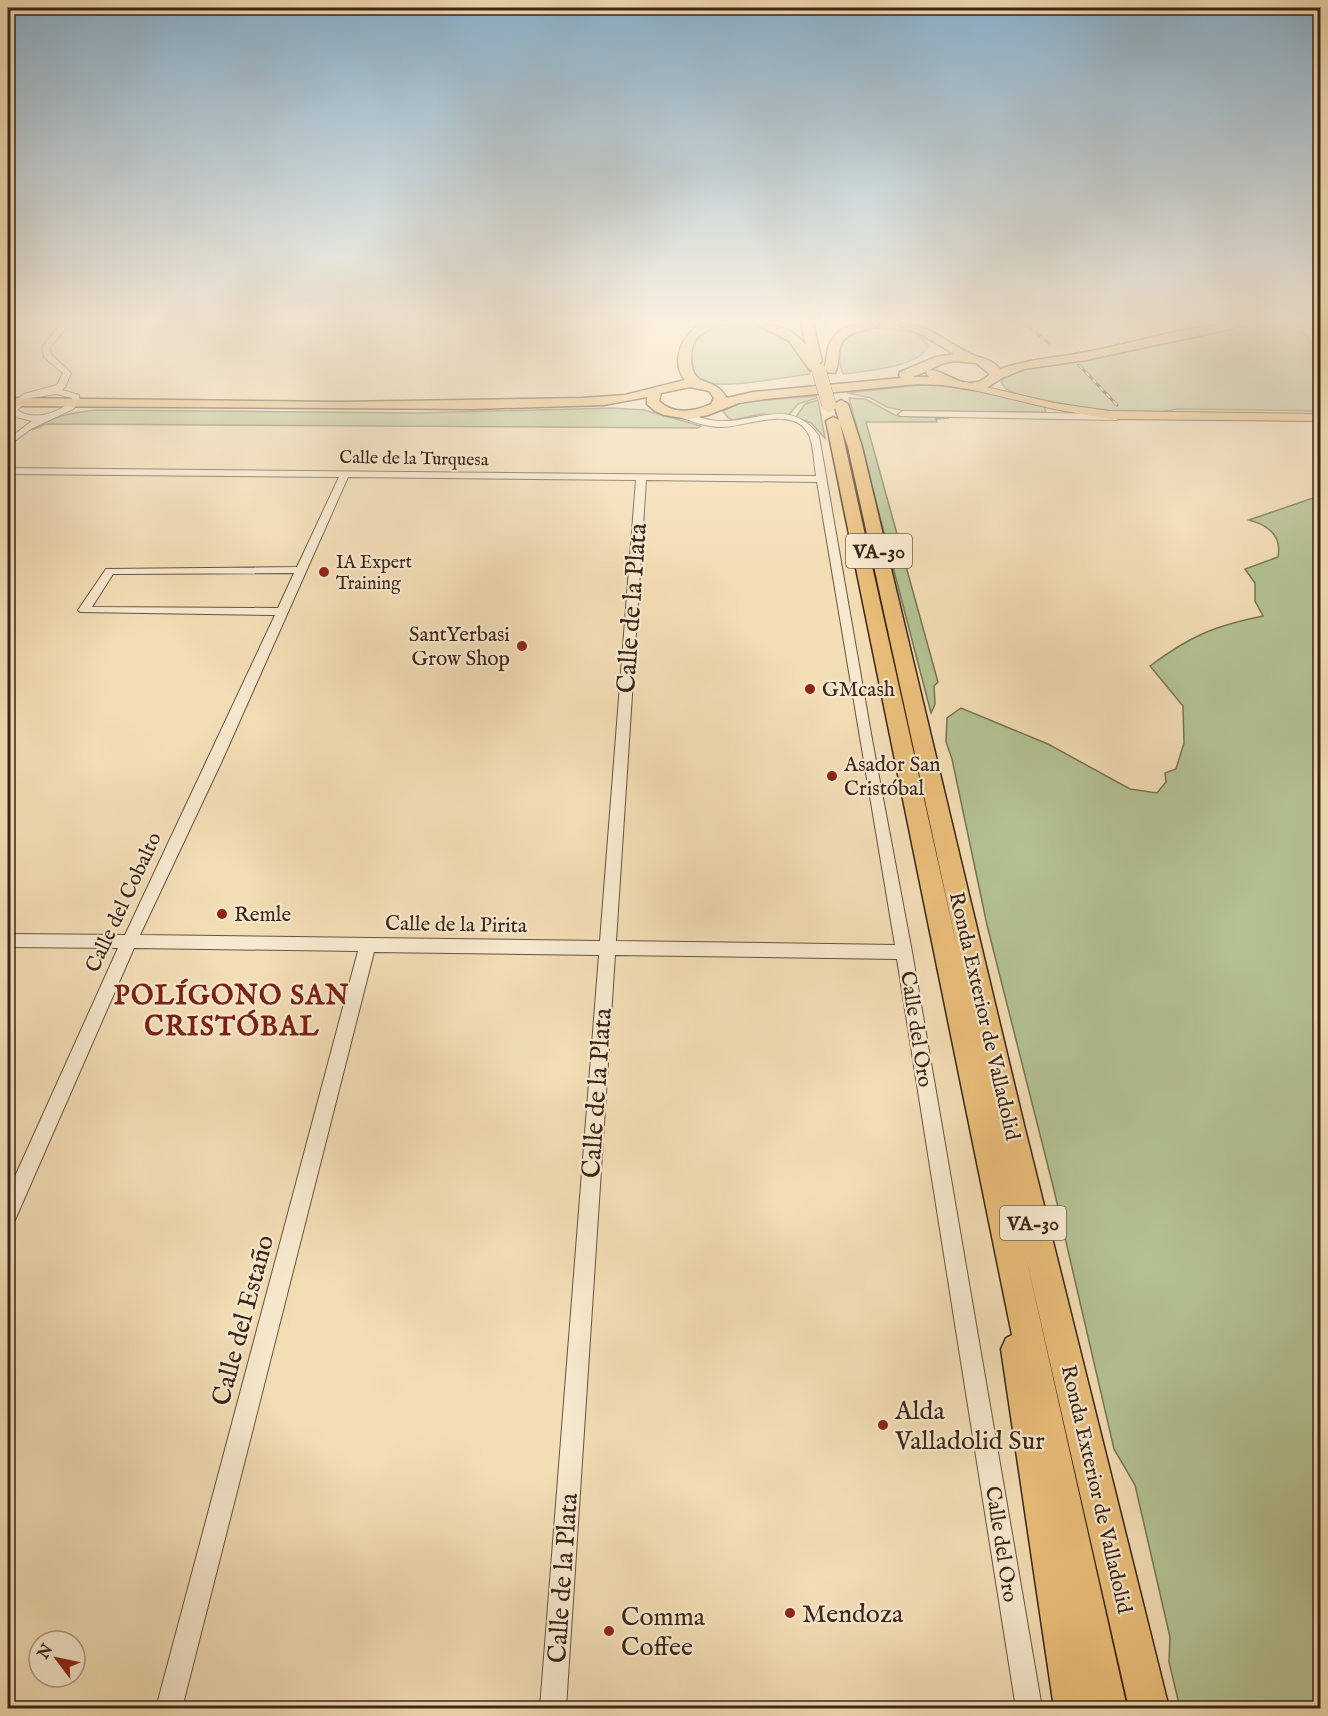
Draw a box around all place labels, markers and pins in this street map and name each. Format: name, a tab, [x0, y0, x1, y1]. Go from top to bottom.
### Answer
place label: IA Expert Training	[336, 552, 412, 596]
marker: IA Expert Training	[317, 565, 331, 579]
place label: SantYerbasi Grow Shop	[409, 622, 510, 673]
marker: SantYerbasi Grow Shop	[515, 639, 529, 653]
place label: GMcash	[822, 677, 895, 704]
marker: GMcash	[803, 682, 817, 696]
place label: Asador San Cristóbal	[843, 752, 940, 803]
marker: Asador San Cristóbal	[825, 769, 839, 783]
place label: Remle	[234, 902, 291, 929]
marker: Remle	[215, 907, 229, 921]
place label: Alda Valladolid Sur	[894, 1395, 1045, 1458]
marker: Alda Valladolid Sur	[876, 1418, 890, 1432]
place label: Mendoza	[802, 1598, 904, 1631]
place label: Comma Coffee	[621, 1601, 706, 1664]
marker: Mendoza	[783, 1606, 797, 1620]
marker: Comma Coffee	[602, 1624, 616, 1638]

